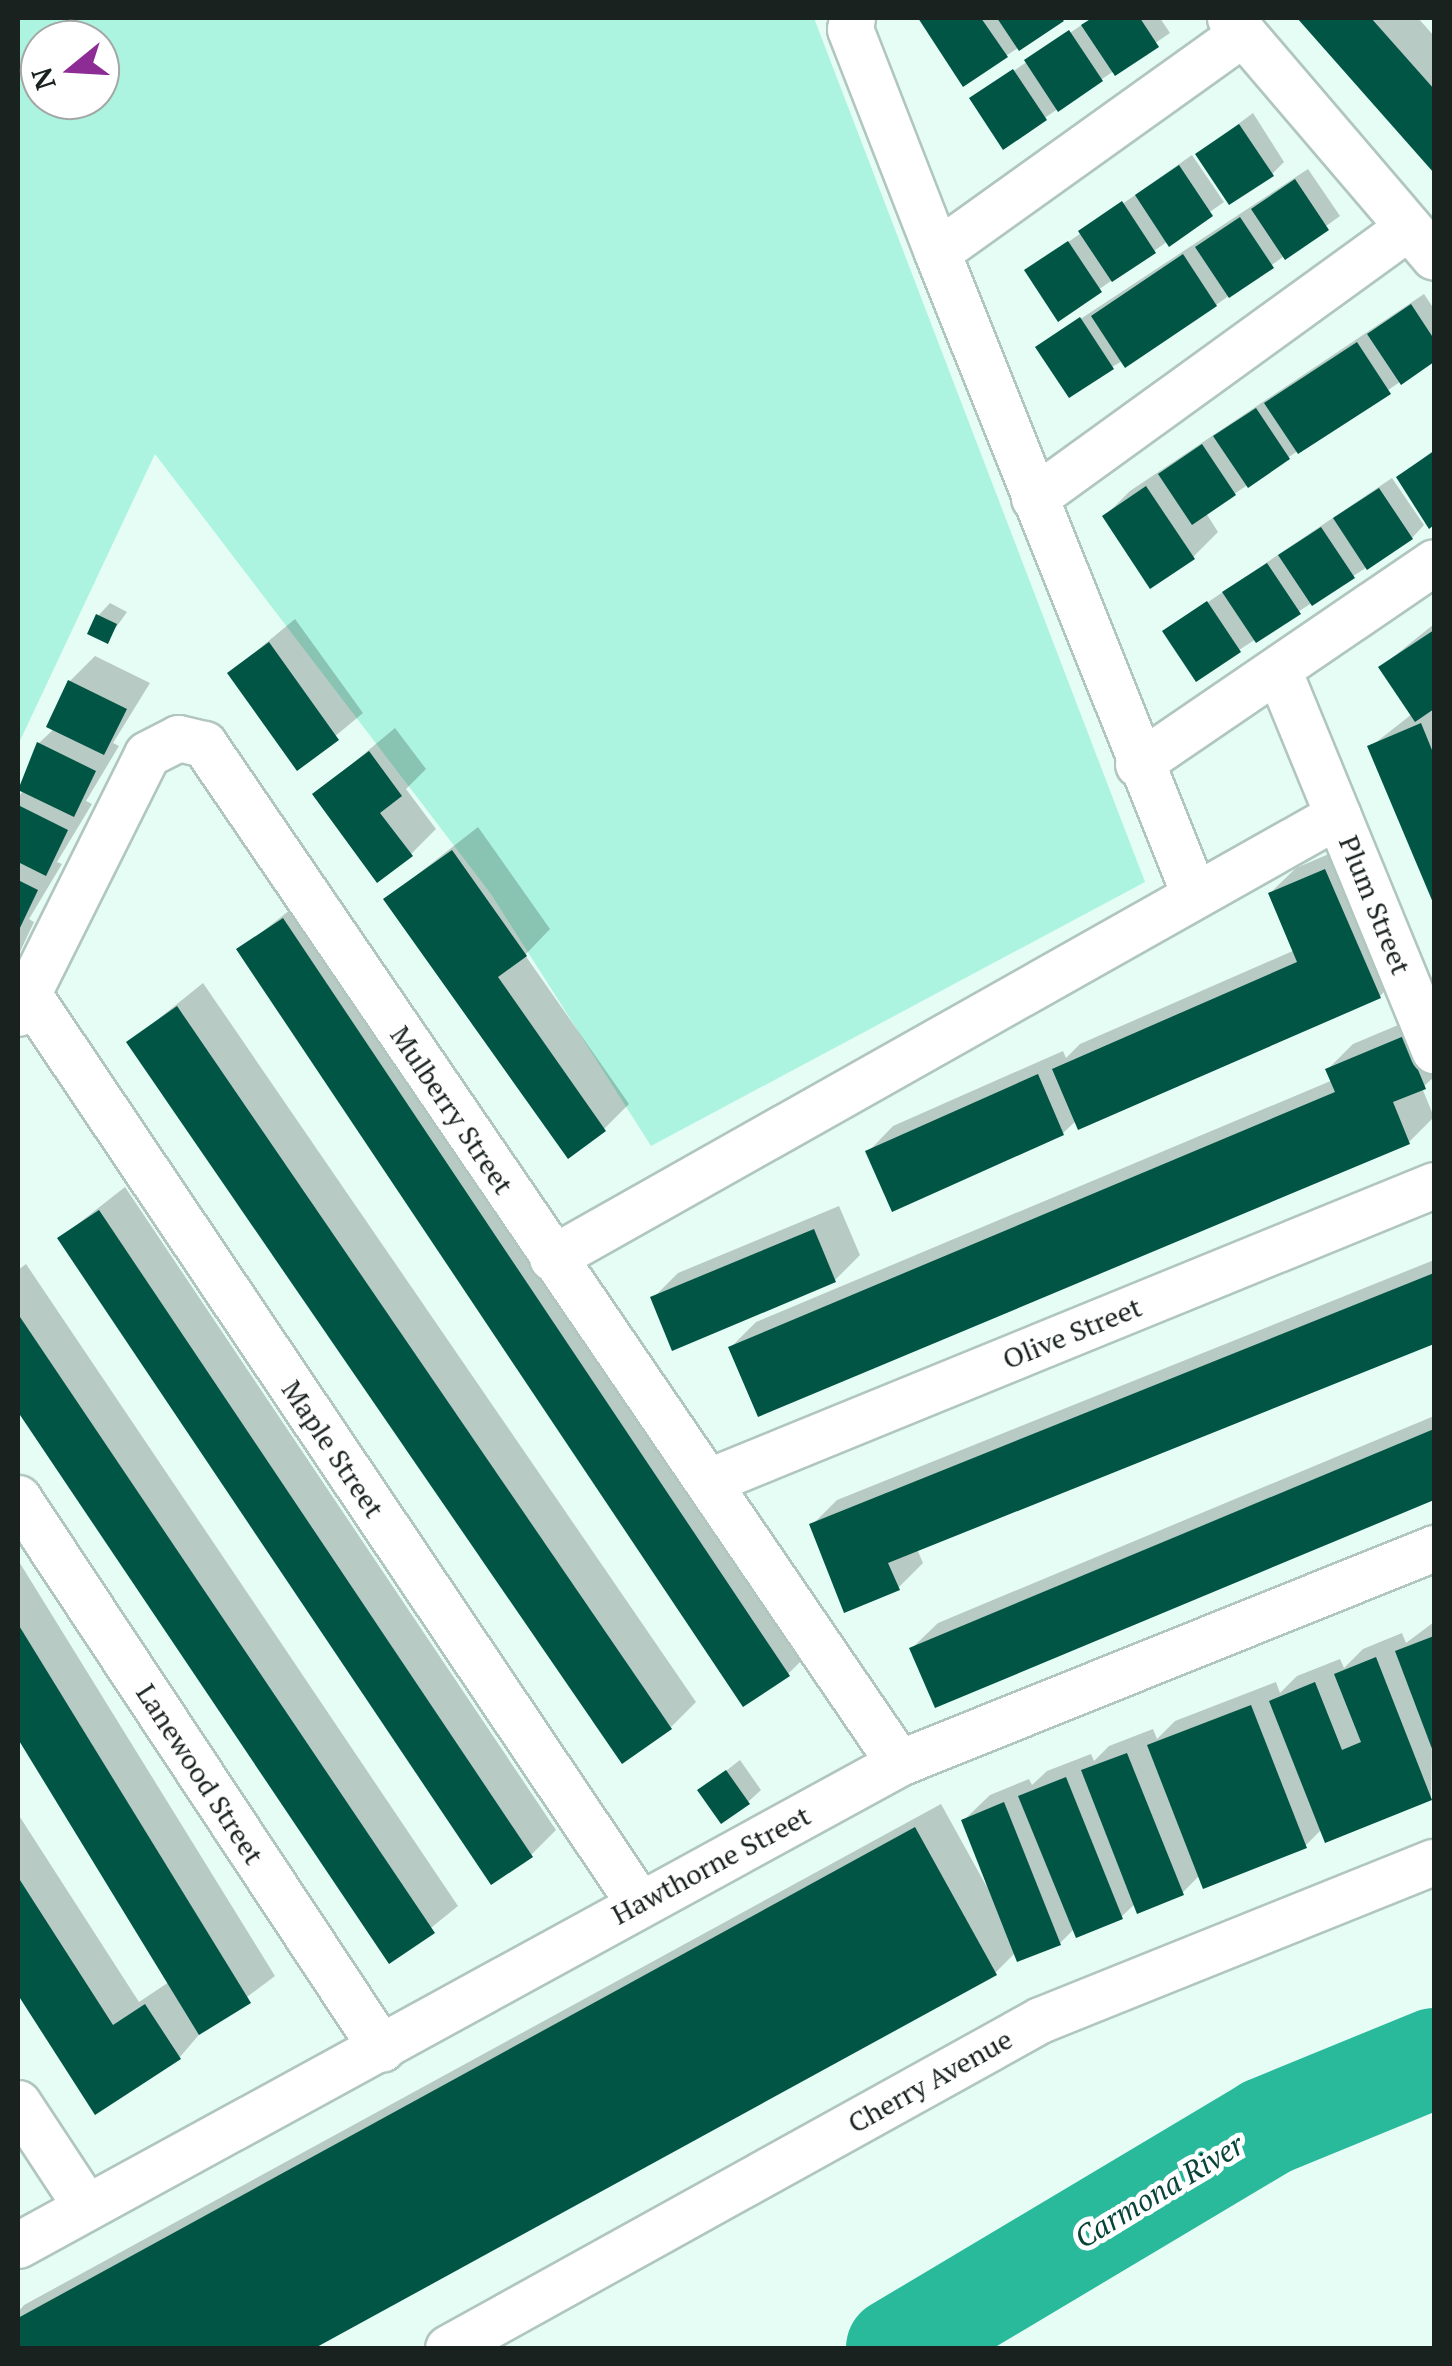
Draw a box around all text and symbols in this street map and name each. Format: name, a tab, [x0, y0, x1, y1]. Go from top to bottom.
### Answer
north arrow	[20, 20, 120, 120]
text: N	[22, 63, 64, 95]
street label: Plum Street	[1332, 831, 1418, 979]
street label: Mulberry Street	[383, 1019, 521, 1201]
street label: Olive Street	[998, 1290, 1146, 1376]
street label: Maple Street	[275, 1374, 391, 1524]
street label: Lanewood Street	[129, 1678, 271, 1870]
street label: Hawthorne Street	[606, 1798, 816, 1932]
street label: Cherry Avenue	[842, 2022, 1018, 2140]
water label: Carmona River	[1068, 2126, 1250, 2256]

